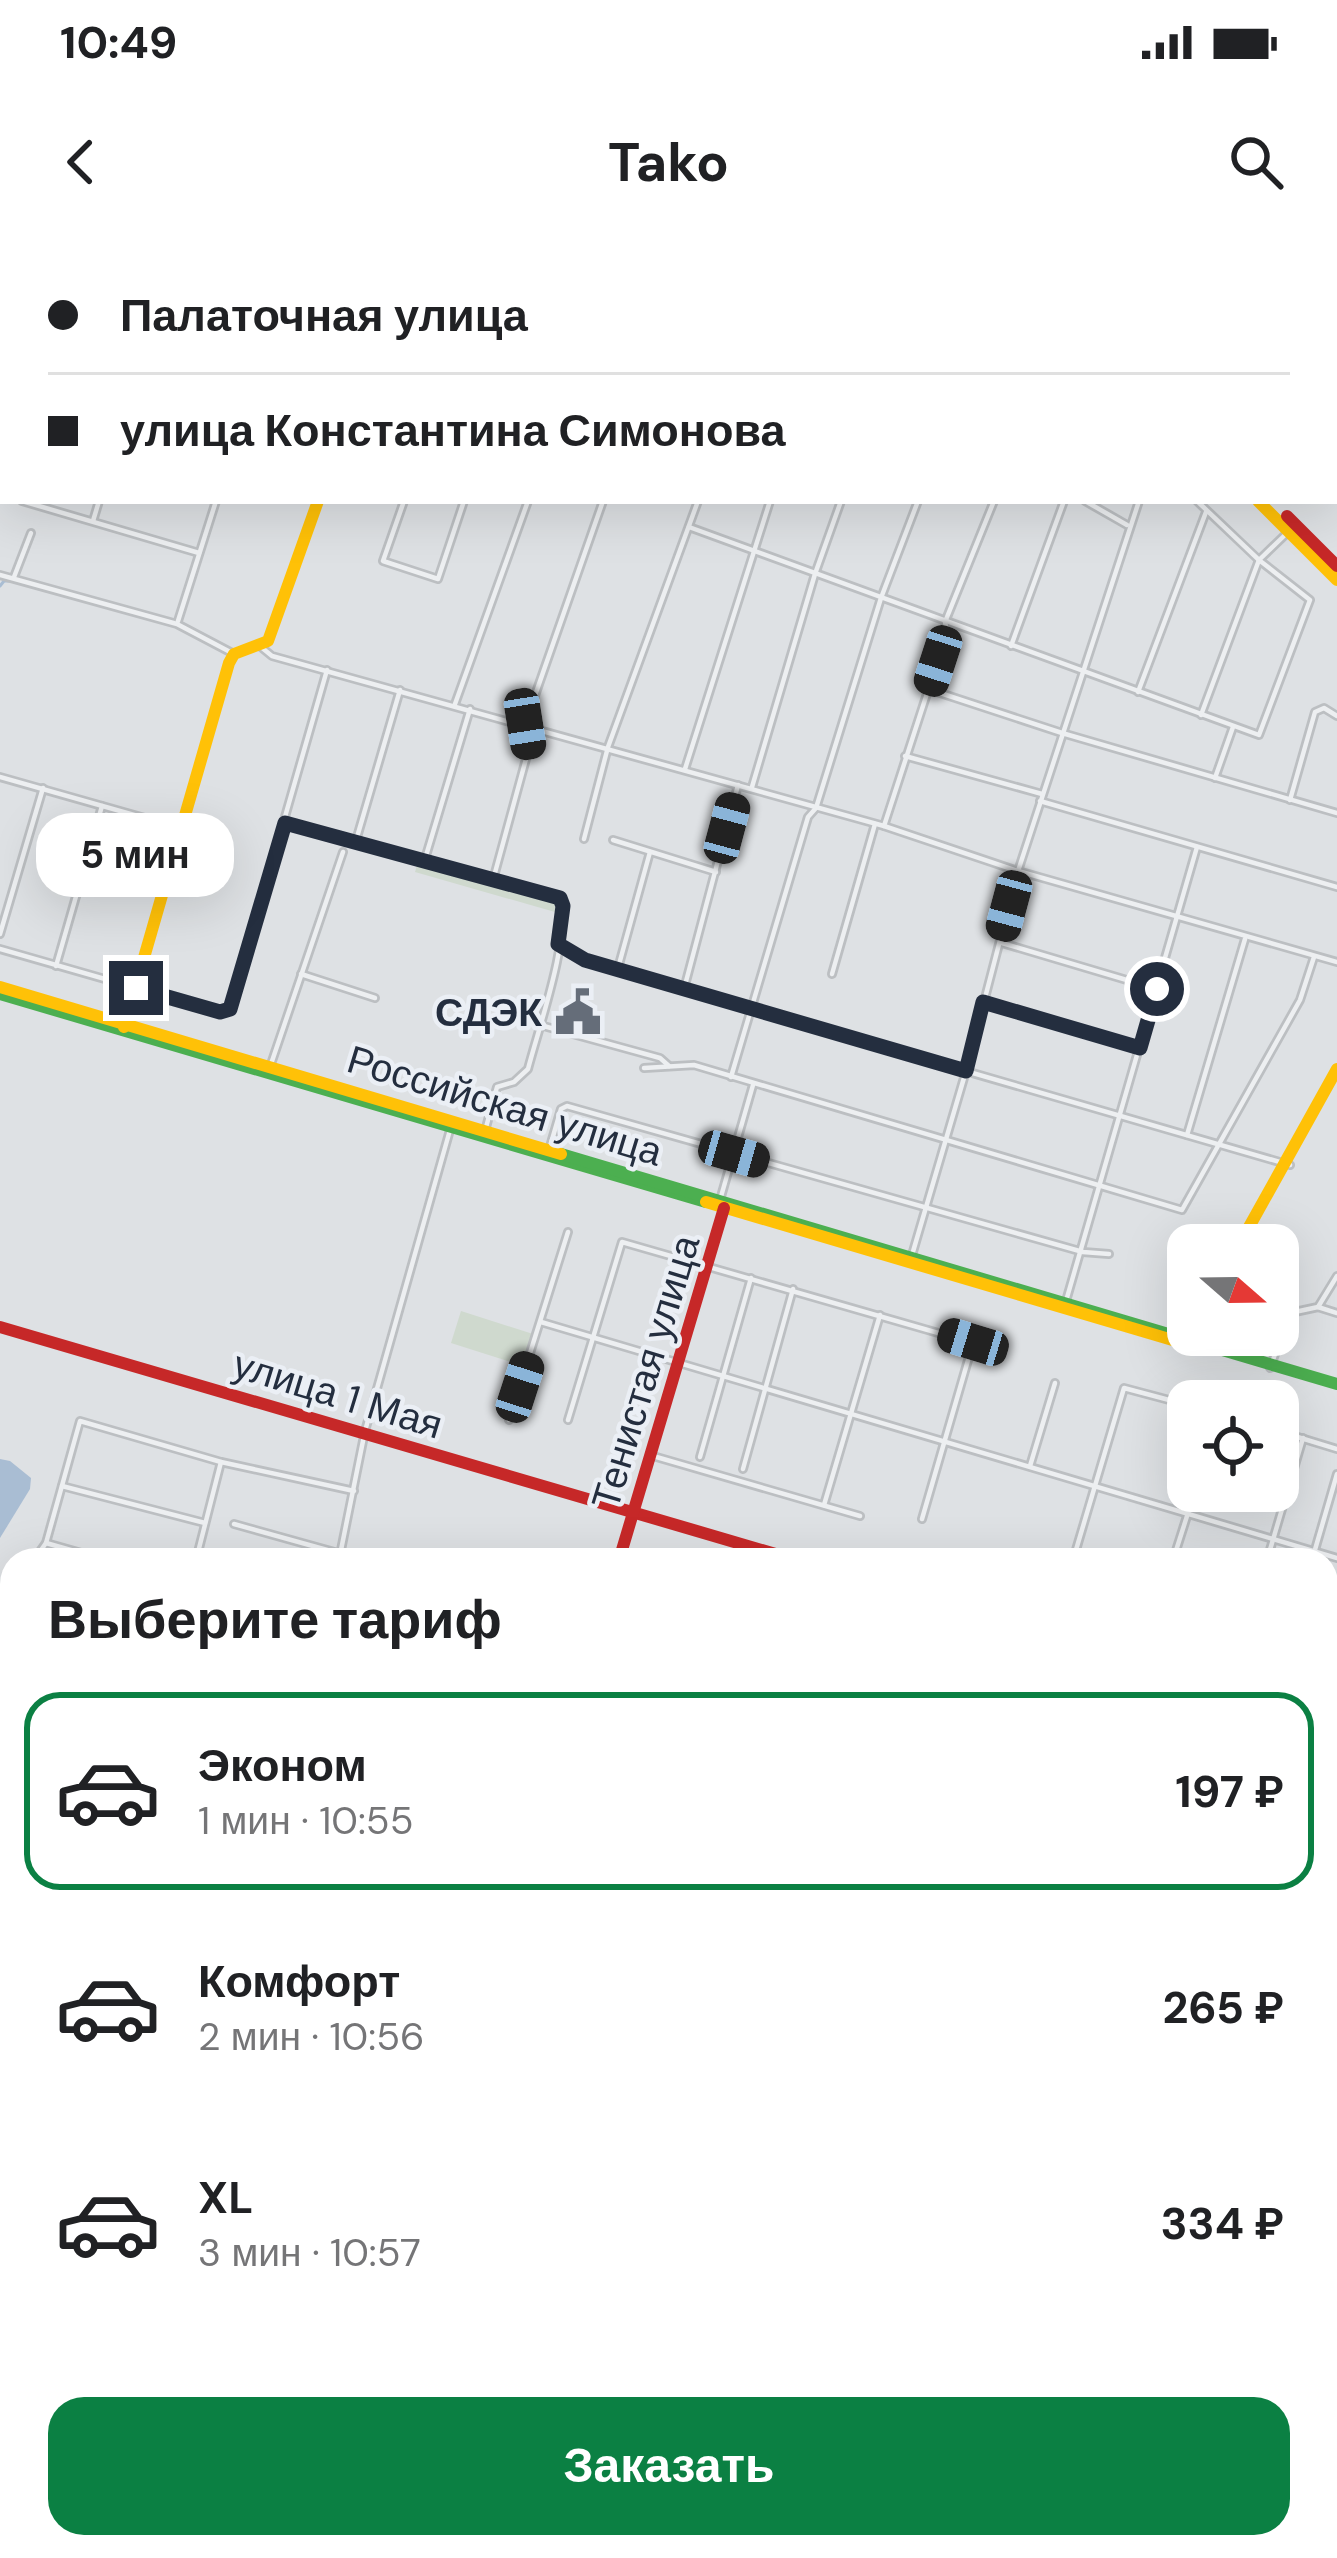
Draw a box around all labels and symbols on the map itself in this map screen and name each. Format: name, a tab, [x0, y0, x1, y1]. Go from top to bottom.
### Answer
car	[910, 621, 966, 701]
car	[502, 686, 548, 762]
car	[700, 789, 754, 867]
callout: 5 мин	[37, 814, 235, 898]
car	[982, 867, 1036, 945]
route end	[109, 961, 163, 1015]
route start	[1130, 962, 1184, 1016]
place label: СДЭК	[435, 987, 542, 1038]
public building icon: СДЭК	[553, 987, 603, 1037]
street label: Российская улица	[341, 1033, 669, 1178]
car	[694, 1127, 774, 1181]
north arrow	[1167, 1224, 1299, 1356]
street label: Тенистая улица	[580, 1229, 711, 1515]
car	[933, 1314, 1013, 1370]
street label: улица 1 Мая	[227, 1339, 449, 1450]
car	[492, 1347, 548, 1427]

